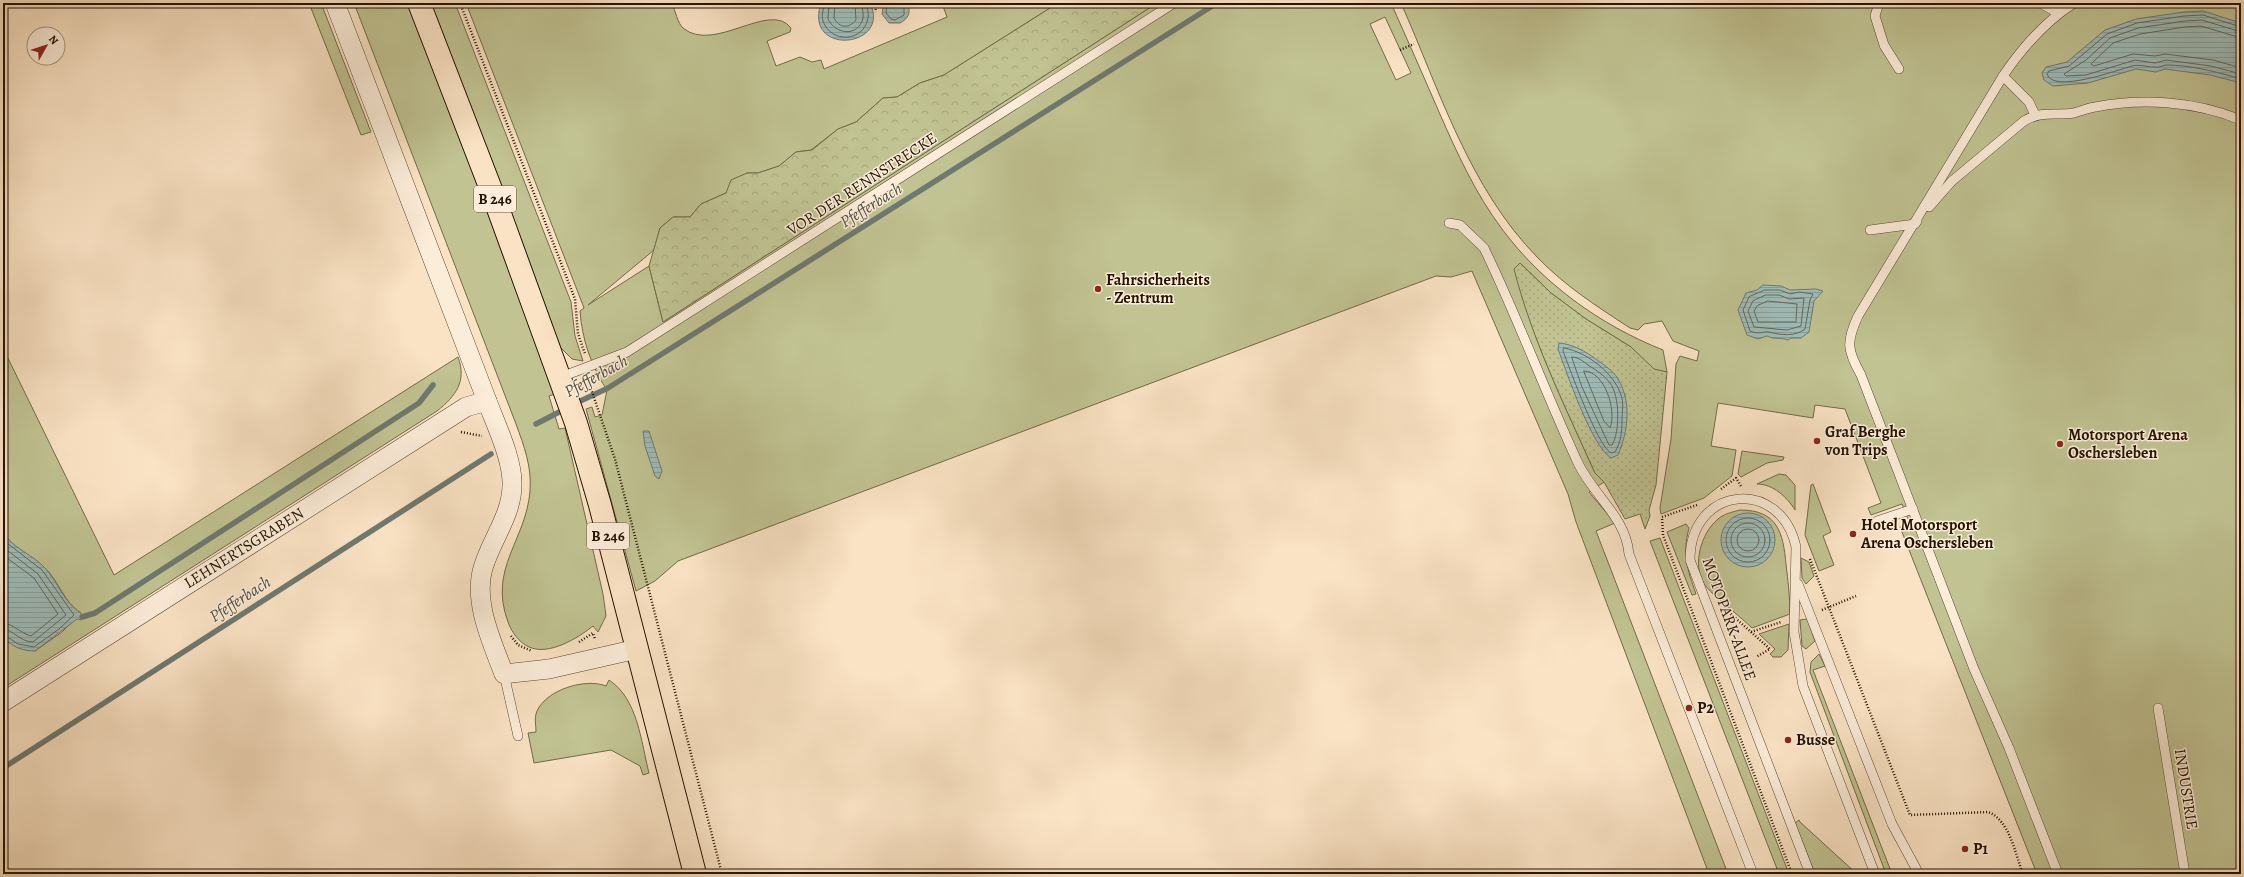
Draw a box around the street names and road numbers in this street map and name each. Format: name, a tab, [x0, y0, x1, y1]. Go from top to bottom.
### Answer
street label: VOR DER RENNSTRECKE	[782, 127, 941, 241]
road number: B 246	[474, 186, 516, 212]
street label: LEHNERTSGRABEN	[180, 502, 308, 594]
road number: B 246	[587, 523, 629, 549]
street label: MOTOPARK-ALLEE	[1696, 554, 1762, 684]
street label: INDUSTRIE	[2169, 747, 2203, 831]

